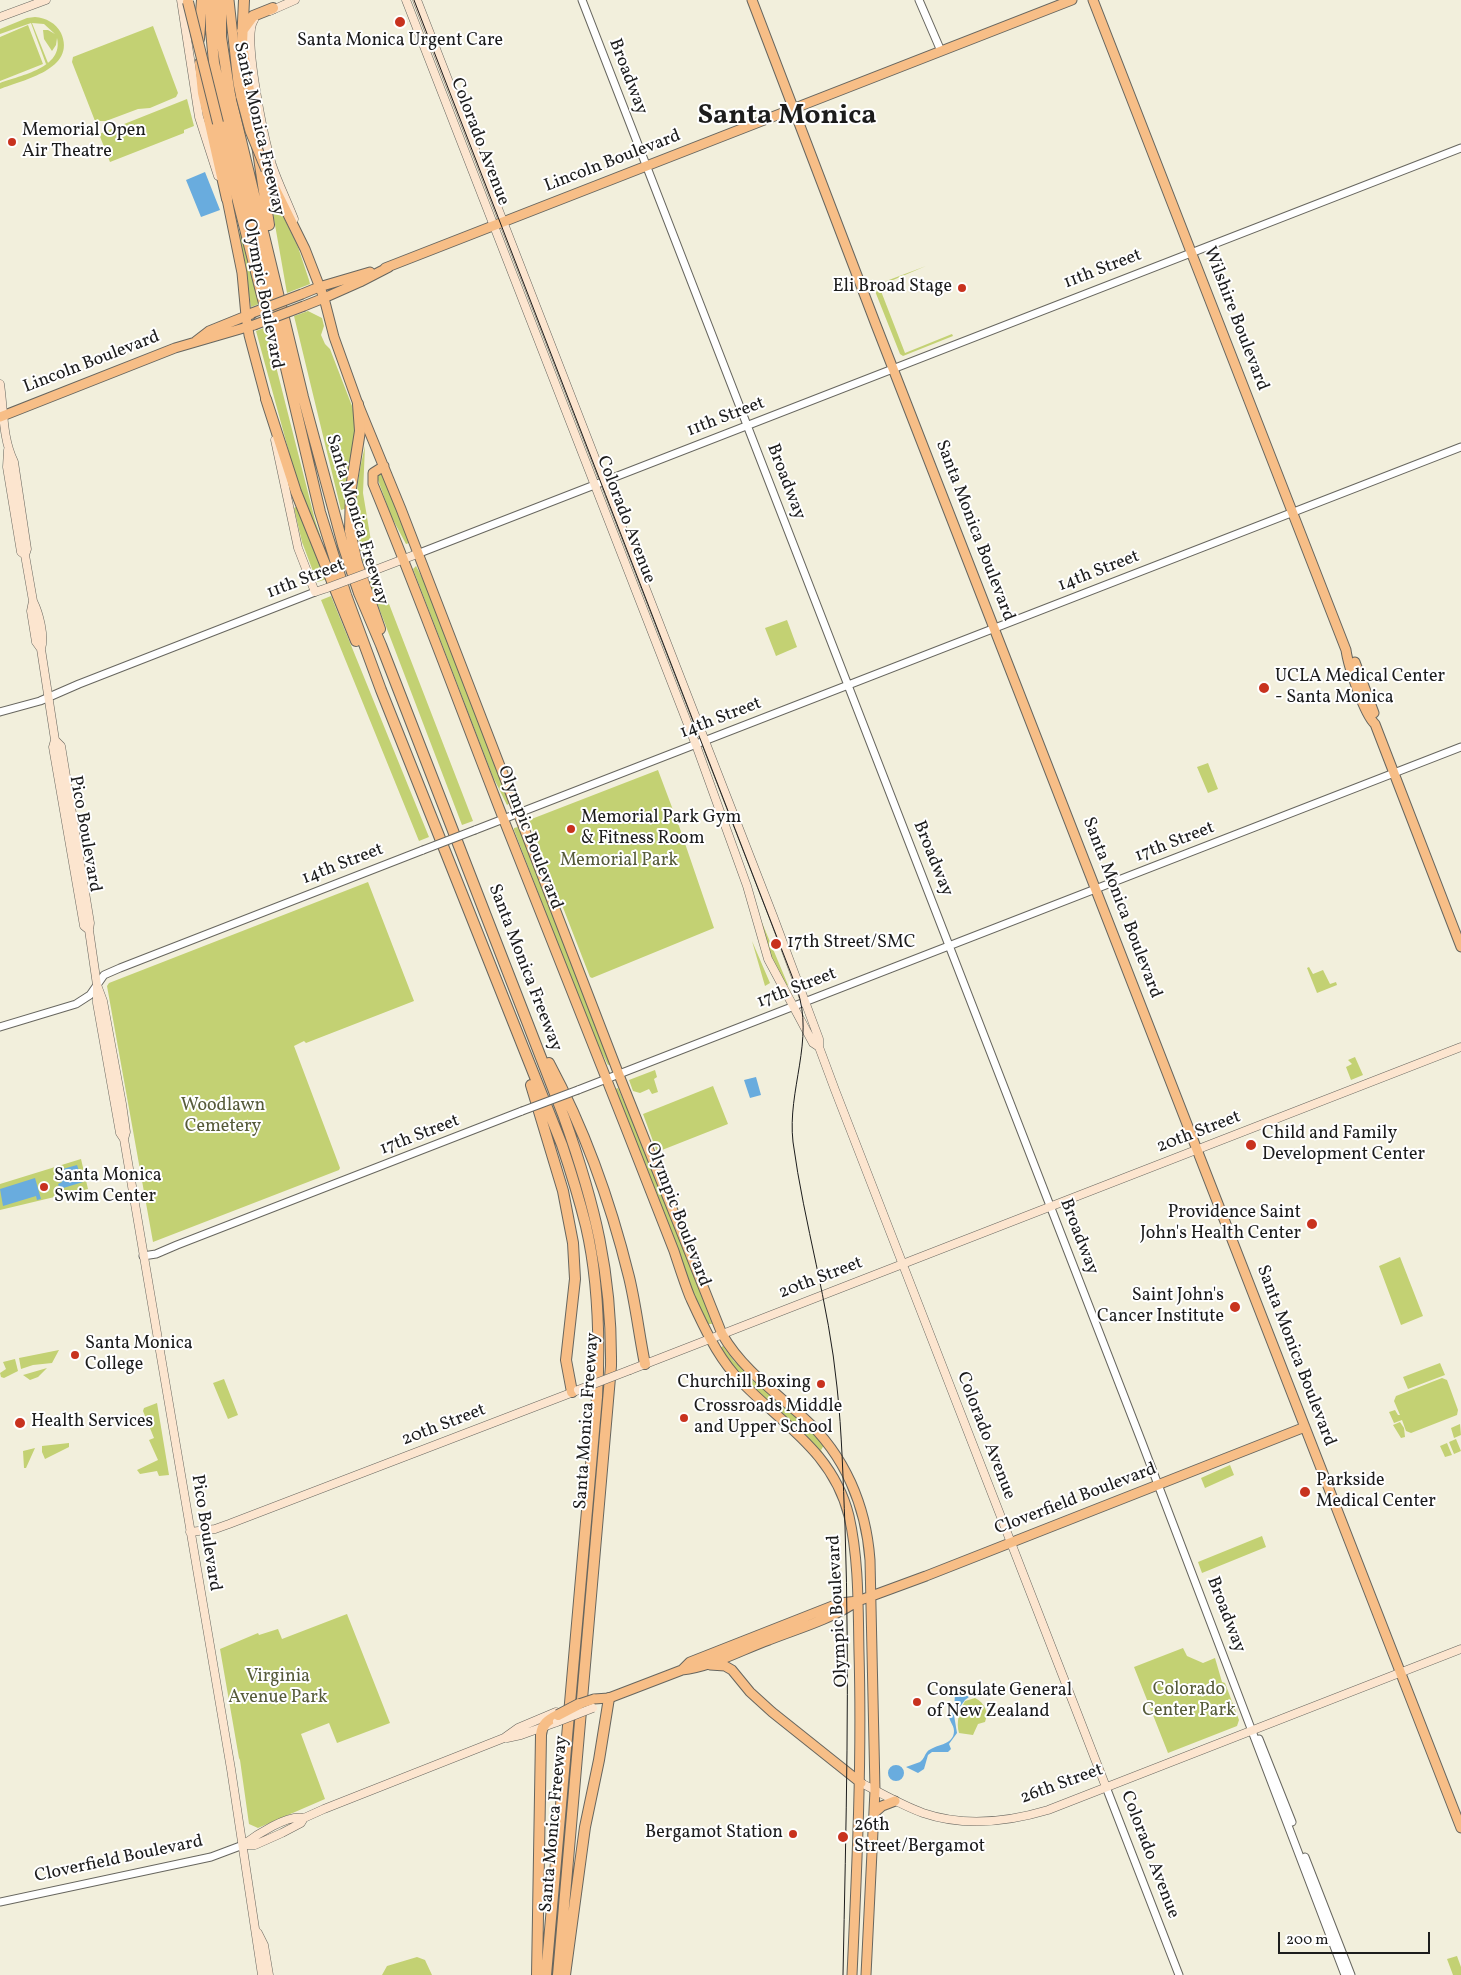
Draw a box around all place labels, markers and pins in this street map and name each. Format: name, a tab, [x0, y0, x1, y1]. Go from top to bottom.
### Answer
marker: Santa Monica Urgent Care	[393, 15, 407, 29]
place label: Santa Monica Urgent Care	[297, 31, 503, 53]
place label: Memorial Open Air Theatre	[22, 121, 146, 163]
marker: Memorial Open Air Theatre	[6, 136, 18, 148]
place label: Eli Broad Stage	[833, 277, 952, 299]
marker: Eli Broad Stage	[956, 282, 968, 294]
place label: UCLA Medical Center - Santa Monica	[1275, 667, 1445, 710]
marker: UCLA Medical Center - Santa Monica	[1257, 681, 1271, 695]
place label: Memorial Park Gym & Fitness Room	[581, 808, 742, 851]
marker: Memorial Park Gym & Fitness Room	[565, 823, 577, 835]
place label: 17th Street/SMC	[787, 933, 916, 955]
marker: 17th Street/SMC	[769, 937, 783, 951]
place label: Child and Family Development Center	[1262, 1124, 1425, 1166]
marker: Child and Family Development Center	[1244, 1138, 1258, 1152]
place label: Santa Monica Swim Center	[54, 1166, 162, 1208]
marker: Santa Monica Swim Center	[38, 1181, 50, 1193]
place label: Providence Saint John's Health Center	[1140, 1203, 1301, 1246]
marker: Providence Saint John's Health Center	[1305, 1217, 1319, 1231]
place label: Saint John's Cancer Institute	[1097, 1286, 1224, 1328]
marker: Saint John's Cancer Institute	[1228, 1300, 1242, 1314]
place label: Santa Monica College	[85, 1334, 193, 1376]
marker: Santa Monica College	[69, 1349, 81, 1361]
place label: Churchill Boxing	[678, 1373, 811, 1395]
marker: Churchill Boxing	[815, 1378, 827, 1390]
place label: Crossroads Middle and Upper School	[694, 1397, 842, 1440]
place label: Health Services	[31, 1412, 153, 1434]
marker: Crossroads Middle and Upper School	[678, 1412, 690, 1424]
marker: Health Services	[13, 1416, 27, 1430]
place label: Parkside Medical Center	[1316, 1471, 1436, 1514]
marker: Parkside Medical Center	[1298, 1485, 1312, 1499]
place label: Consulate General of New Zealand	[927, 1681, 1072, 1724]
marker: Consulate General of New Zealand	[911, 1696, 923, 1708]
place label: 26th Street/Bergamot	[854, 1816, 985, 1858]
place label: Bergamot Station	[645, 1823, 783, 1845]
marker: Bergamot Station	[787, 1828, 799, 1840]
marker: 26th Street/Bergamot	[836, 1830, 850, 1844]

